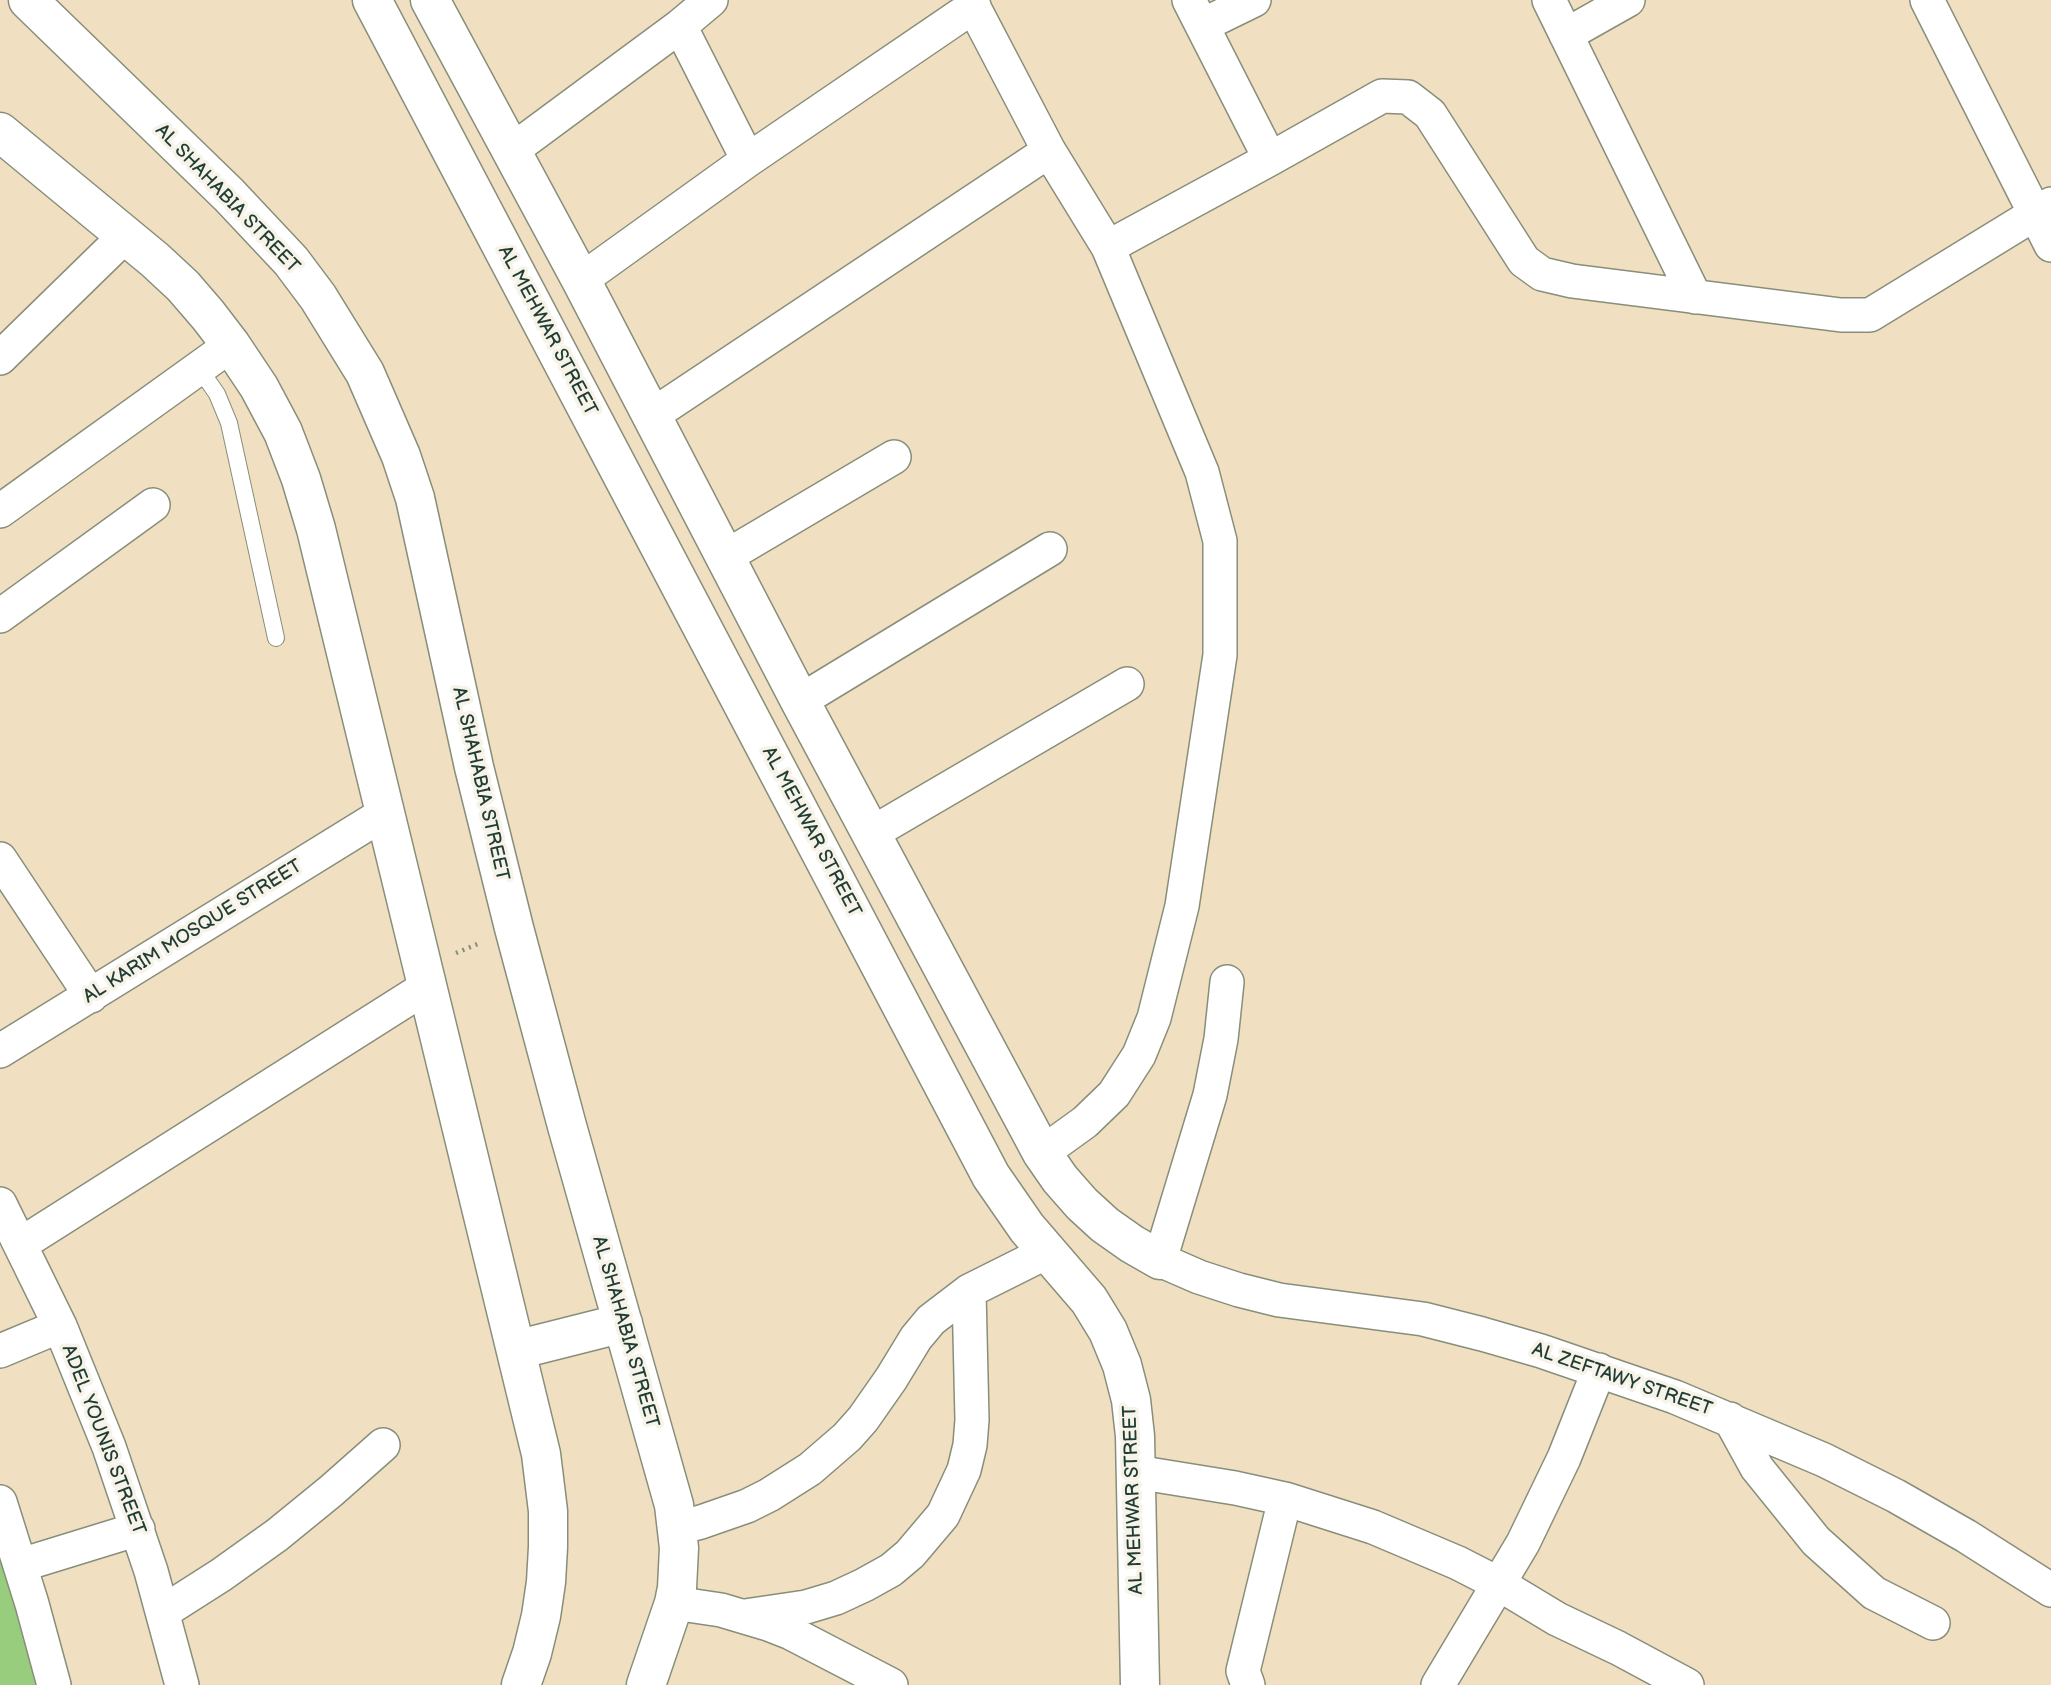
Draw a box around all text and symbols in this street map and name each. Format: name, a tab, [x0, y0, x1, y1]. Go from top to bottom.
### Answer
street label: AL SHAHABIA STREET	[150, 120, 304, 278]
street label: AL MEHWAR STREET	[492, 242, 602, 420]
street label: AL SHAHABIA STREET	[447, 685, 513, 883]
street label: AL MEHWAR STREET	[756, 743, 866, 921]
street label: AL KARIM MOSQUE STREET	[79, 855, 307, 1009]
street label: AL SHAHABIA STREET	[587, 1234, 663, 1430]
street label: AL ZEFTAWY STREET	[1529, 1338, 1715, 1422]
street label: ADEL YOUNIS STREET	[56, 1342, 150, 1538]
street label: AL MEHWAR STREET	[1119, 1405, 1149, 1595]

